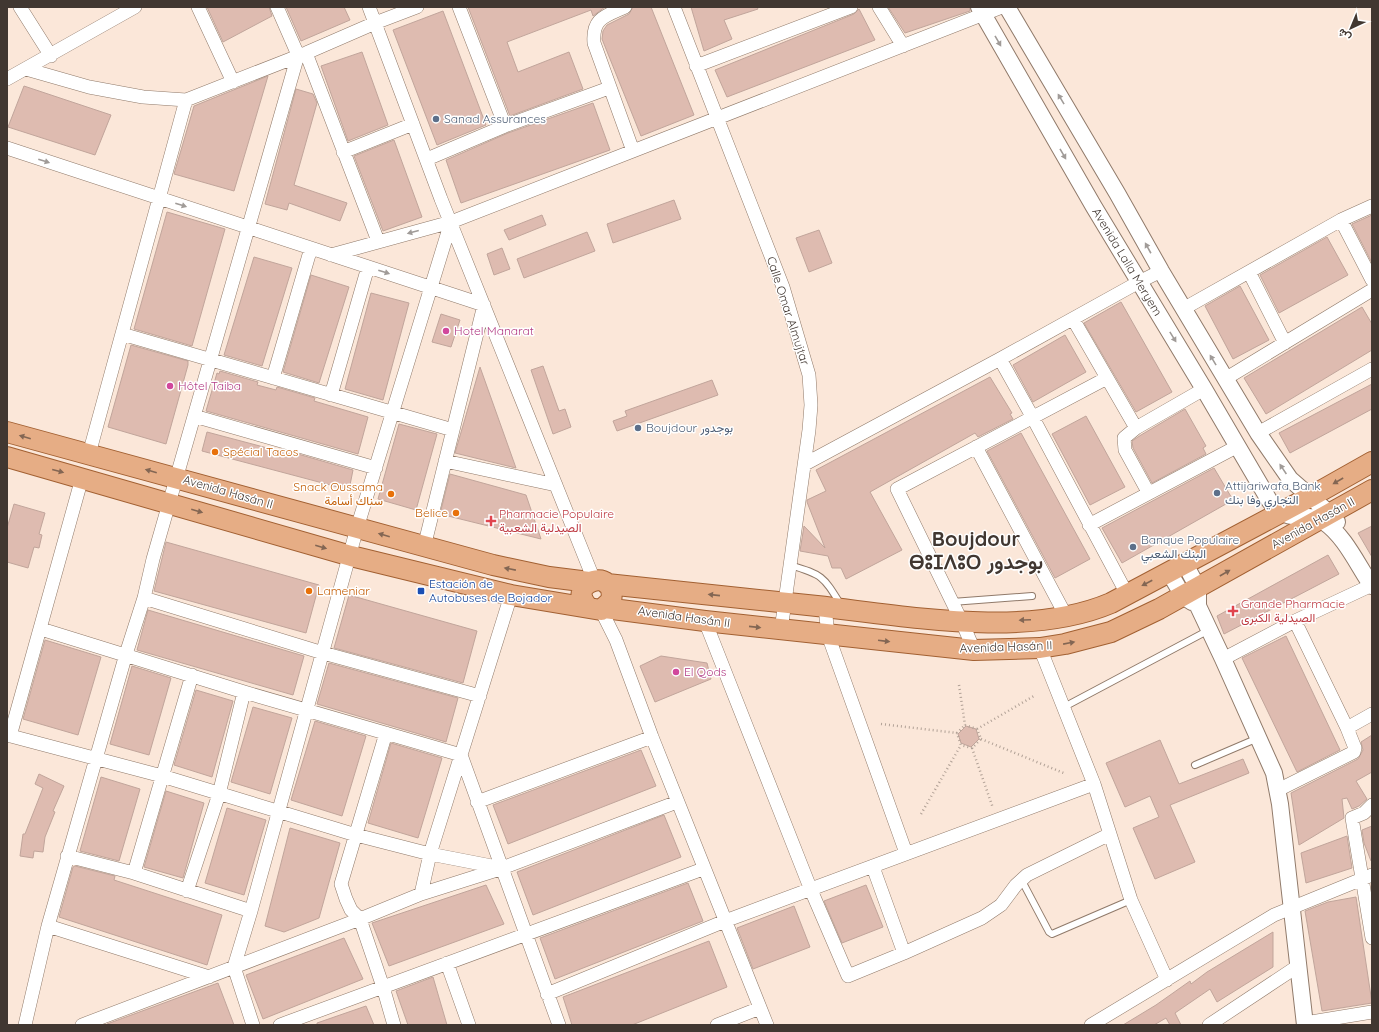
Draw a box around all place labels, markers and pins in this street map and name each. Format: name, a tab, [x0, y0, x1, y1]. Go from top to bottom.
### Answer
place label: Sanad Assurances	[444, 111, 546, 126]
marker: Sanad Assurances	[431, 114, 441, 124]
place label: Hotel Manarat	[454, 323, 534, 338]
marker: Hotel Manarat	[441, 326, 451, 336]
place label: Hôtel Taiba	[178, 378, 241, 393]
marker: Hôtel Taiba	[165, 381, 175, 391]
place label: Boujdour بوجدور	[646, 420, 733, 436]
marker: Boujdour بوجدور	[633, 423, 643, 433]
place label: Spécial Tacos	[223, 444, 299, 459]
marker: Spécial Tacos	[210, 447, 220, 457]
place label: Attijariwafa Bank التجاري وفا بنك	[1225, 478, 1321, 510]
place label: Snack Oussama سناك أسامة	[293, 479, 383, 508]
marker: Attijariwafa Bank التجاري وفا بنك	[1212, 488, 1222, 498]
marker: Snack Oussama سناك أسامة	[386, 489, 396, 499]
place label: Belice	[415, 505, 448, 520]
place label: Pharmacie Populaire الصيدلية الشعبية	[499, 506, 614, 535]
marker: Belice	[451, 508, 461, 518]
marker: Pharmacie Populaire الصيدلية الشعبية	[486, 516, 496, 526]
place label: Banque Populaire البنك الشعبي	[1141, 532, 1240, 564]
marker: Banque Populaire البنك الشعبي	[1128, 542, 1138, 552]
place label: Estación de Autobuses de Bojador	[429, 576, 553, 605]
place label: Lameniar	[317, 583, 370, 598]
marker: Lameniar	[304, 586, 314, 596]
marker: Estación de Autobuses de Bojador	[416, 586, 426, 596]
place label: Grande Pharmacie الصيدلية الكبرى	[1241, 596, 1345, 626]
marker: Grande Pharmacie الصيدلية الكبرى	[1228, 606, 1238, 616]
place label: El Qods	[684, 664, 727, 679]
marker: El Qods	[671, 667, 681, 677]

